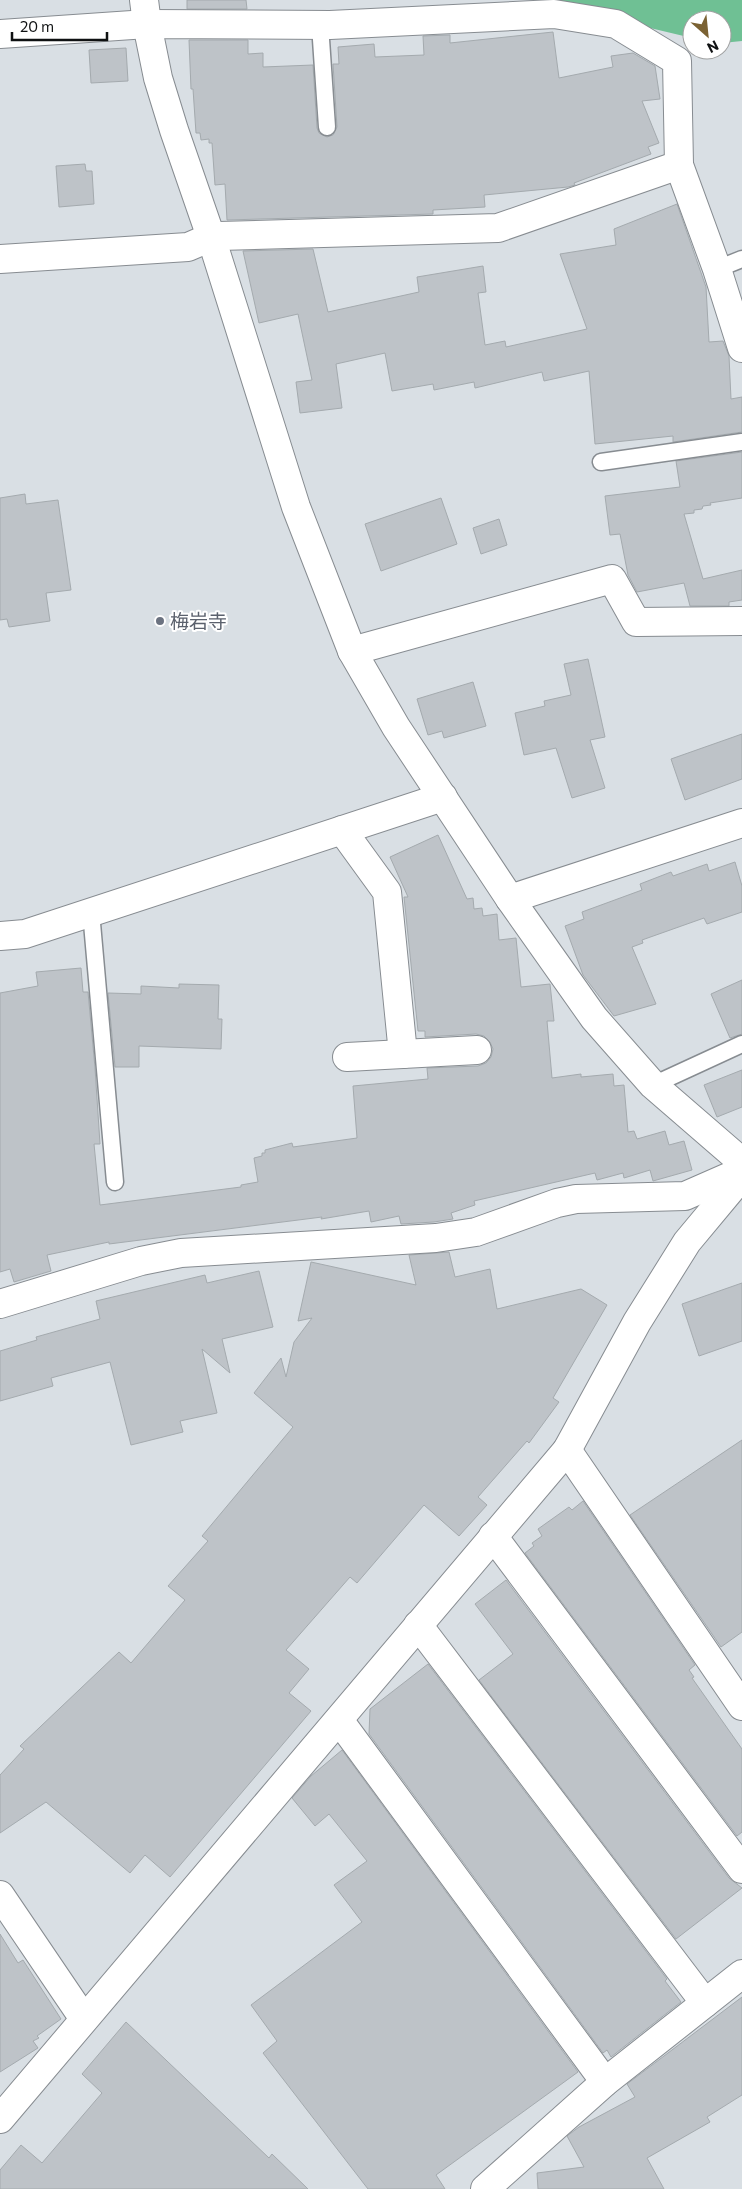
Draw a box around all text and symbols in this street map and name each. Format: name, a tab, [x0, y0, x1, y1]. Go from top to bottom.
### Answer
scale bar	[12, 10, 108, 42]
north arrow	[682, 10, 732, 60]
text: 20 m	[20, 17, 54, 35]
text: N	[705, 37, 722, 57]
place label: 梅岩寺	[170, 609, 227, 632]
marker: 梅岩寺	[154, 615, 166, 627]

